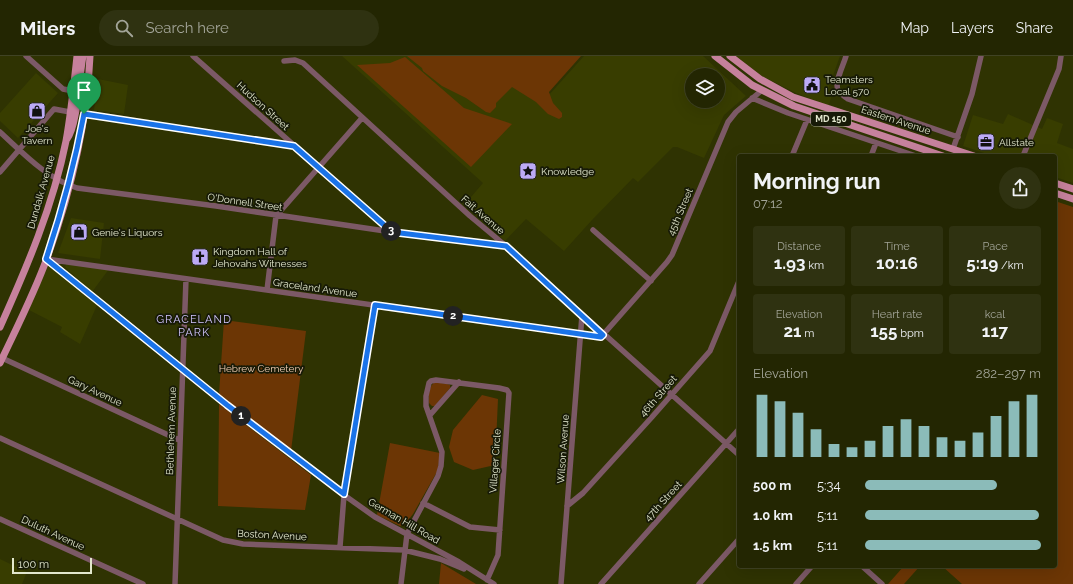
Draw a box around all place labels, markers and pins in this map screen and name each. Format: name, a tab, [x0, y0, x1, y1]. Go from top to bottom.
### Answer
pin	[67, 73, 101, 114]
place label: Teamsters Local 570	[825, 74, 873, 97]
public building icon: Teamsters Local 570	[802, 75, 822, 95]
shop icon: Joe's Tavern	[27, 101, 47, 121]
place label: Joe's Tavern	[22, 123, 53, 146]
office icon: Allstate	[976, 132, 996, 152]
place label: Allstate	[999, 137, 1034, 148]
place icon: Knowledge	[518, 161, 538, 181]
place label: Knowledge	[541, 166, 594, 177]
pin: 3	[381, 221, 401, 241]
shop icon: Genie's Liquors	[69, 222, 89, 242]
place label: Genie's Liquors	[92, 227, 163, 238]
place label: Kingdom Hall of Jehovahs Witnesses	[213, 246, 307, 269]
church icon: Kingdom Hall of Jehovahs Witnesses	[190, 247, 210, 267]
pin: 2	[443, 306, 463, 326]
pin: 1	[231, 406, 251, 426]

